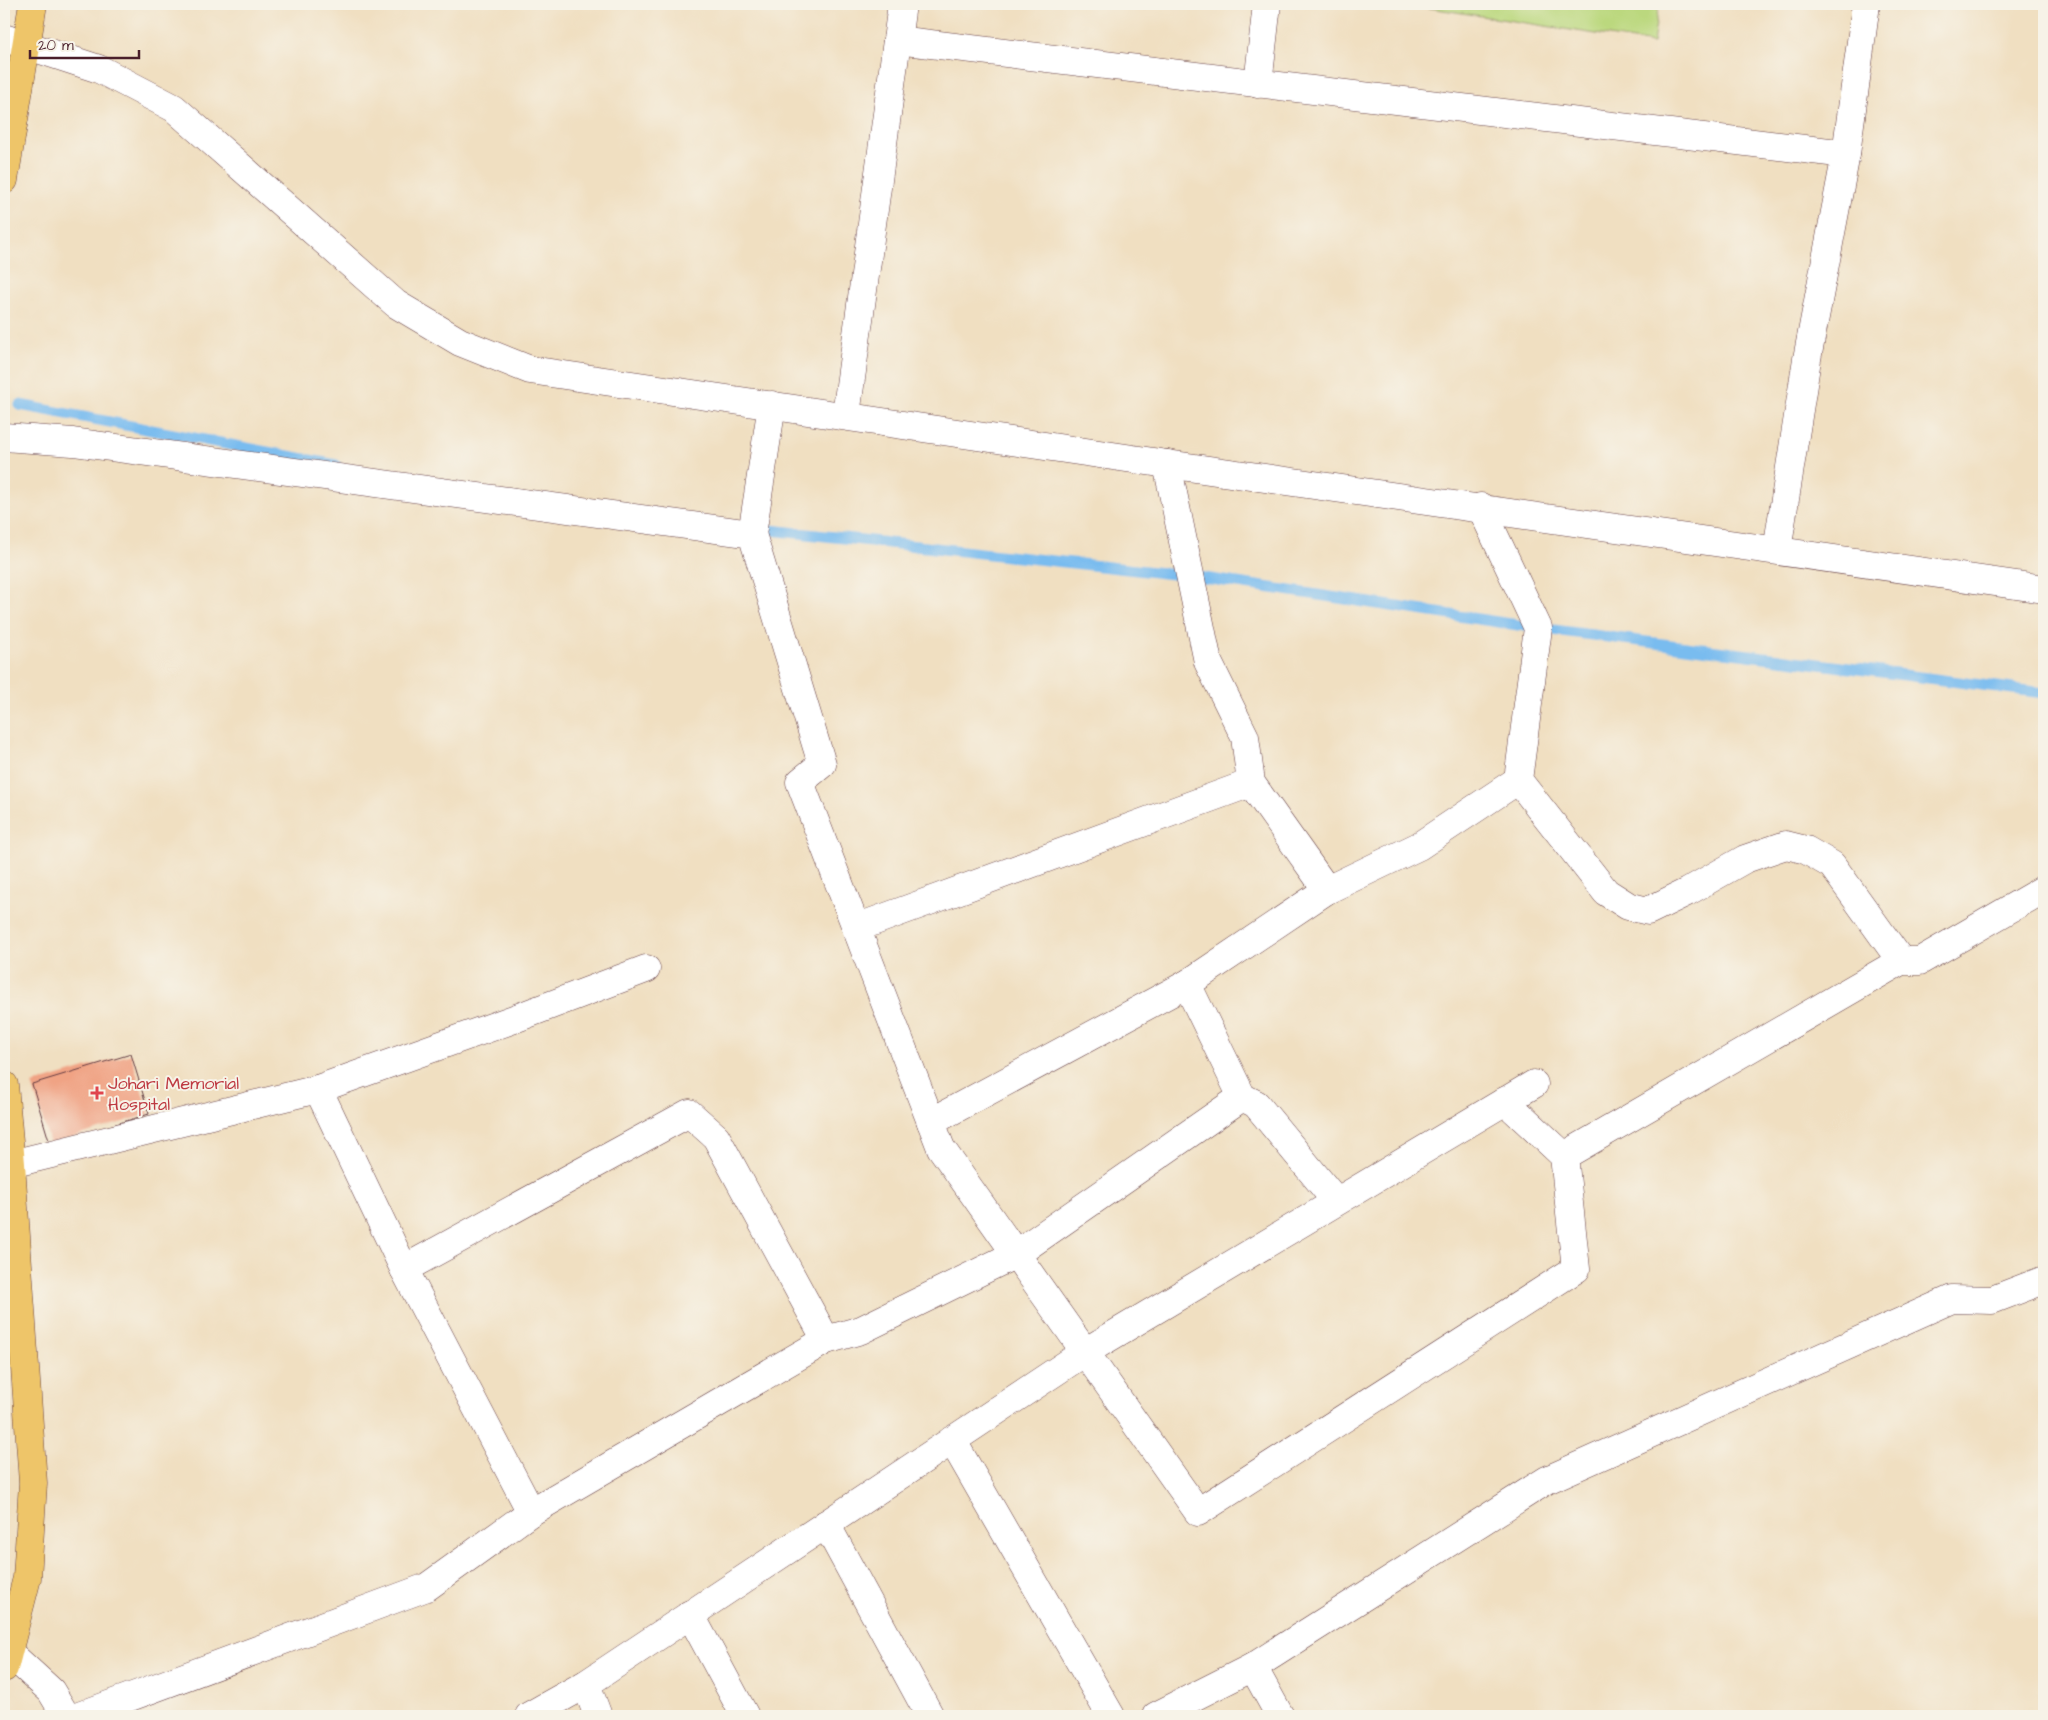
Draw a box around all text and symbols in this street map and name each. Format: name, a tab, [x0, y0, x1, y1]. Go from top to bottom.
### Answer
scale bar	[30, 28, 139, 60]
text: 20 m	[38, 35, 74, 56]
place label: Johari Memorial Hospital	[108, 1071, 239, 1117]
marker: Johari Memorial Hospital	[90, 1086, 104, 1100]

